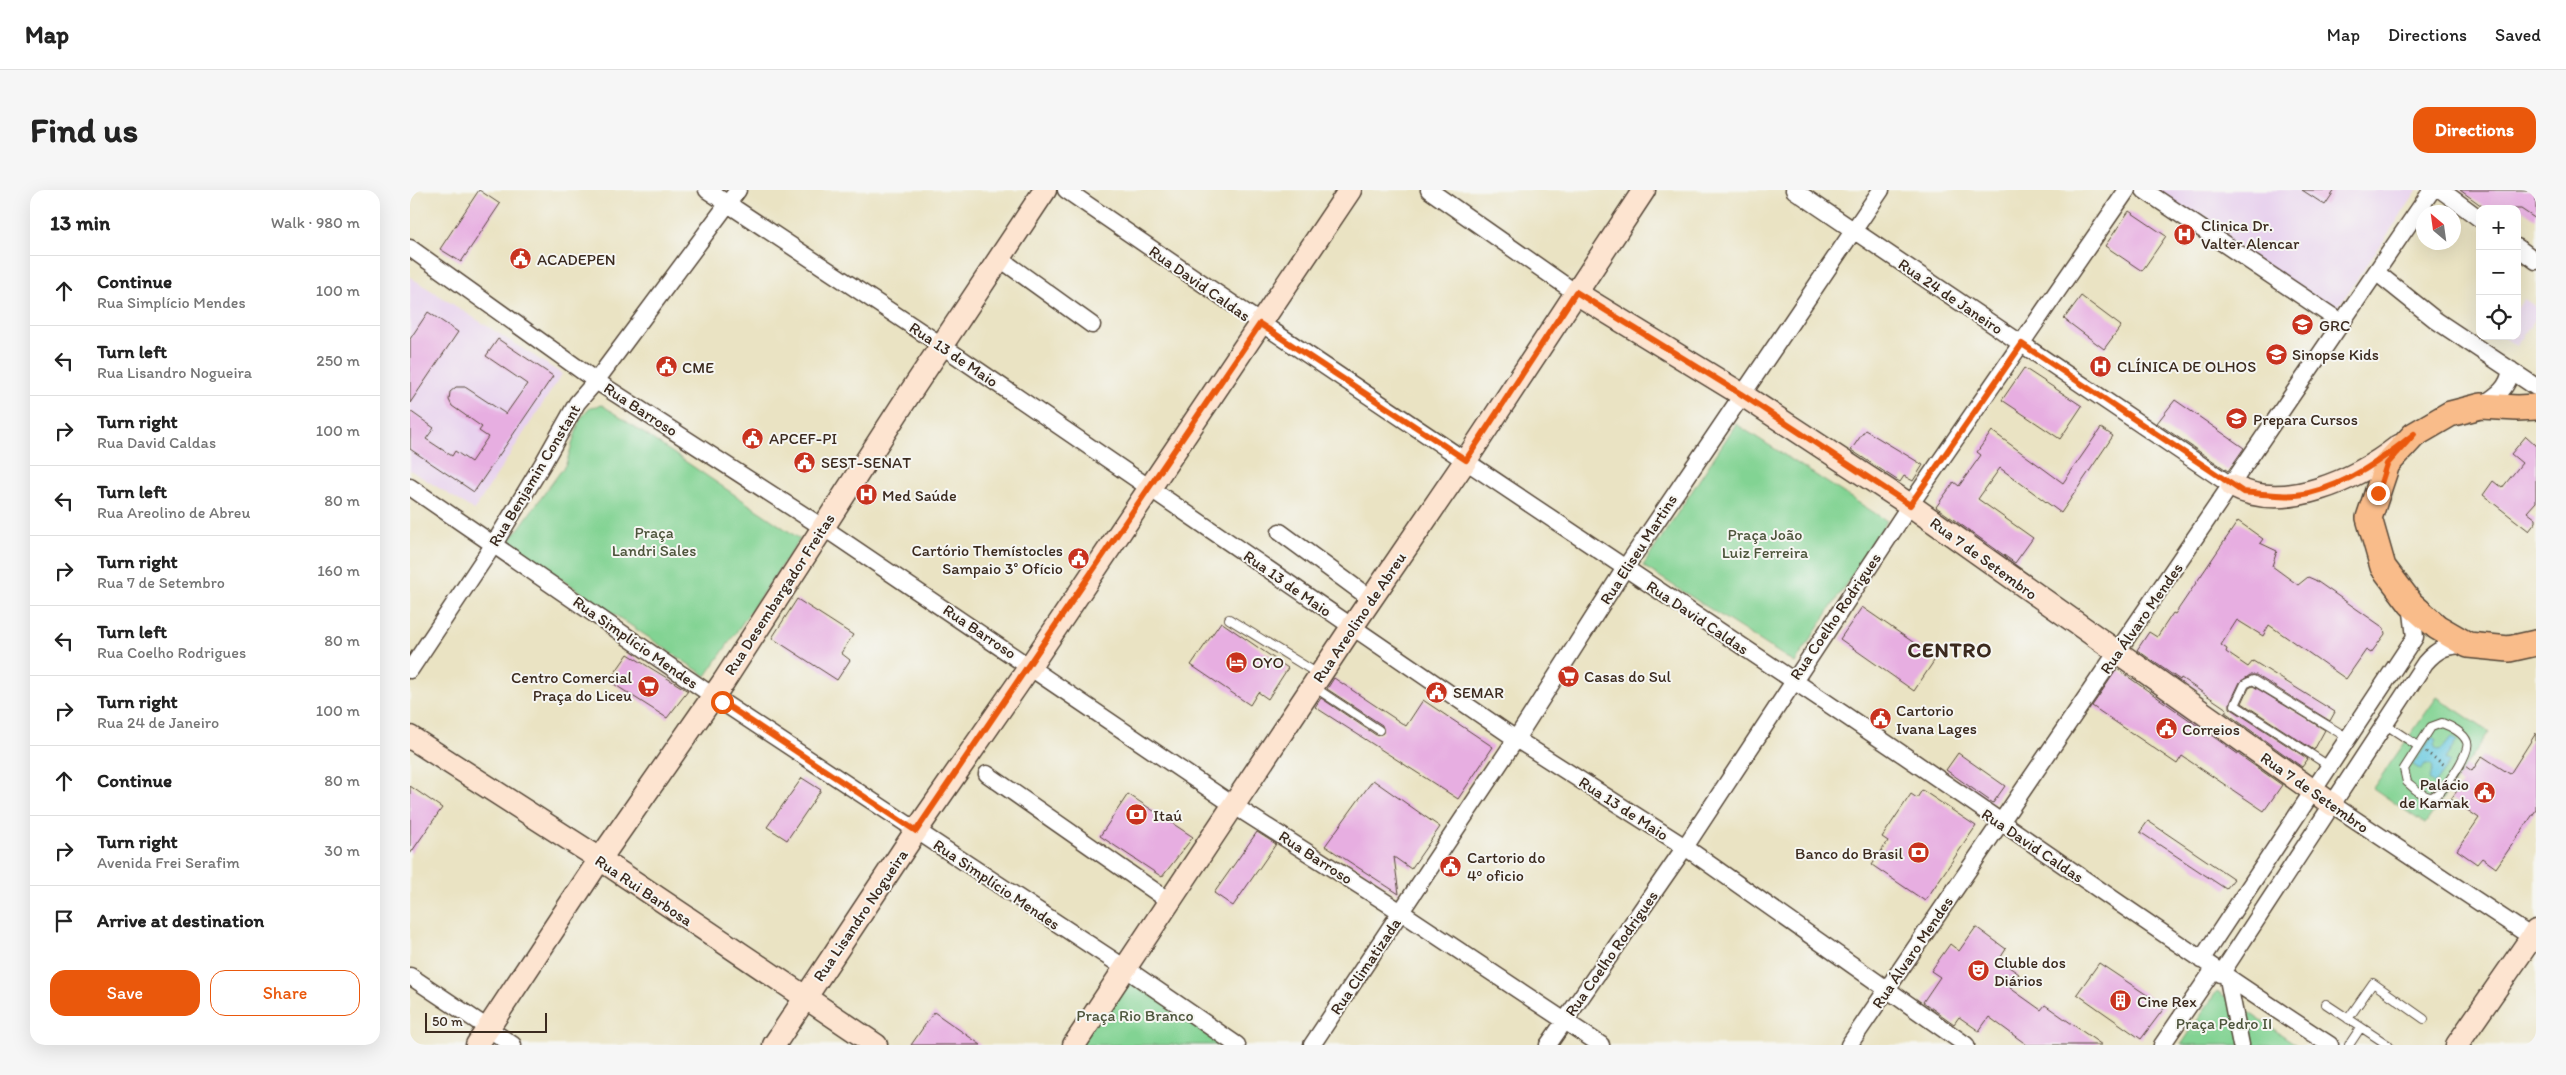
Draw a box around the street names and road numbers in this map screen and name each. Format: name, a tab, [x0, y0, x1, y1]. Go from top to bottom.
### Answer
street label: Rua David Caldas	[1146, 241, 1254, 325]
street label: Rua 24 de Janeiro	[1895, 254, 2007, 338]
street label: Rua 13 de Maio	[906, 318, 1002, 391]
street label: Rua Barroso	[600, 378, 681, 440]
street label: Rua Benjamin Constant	[484, 401, 584, 550]
street label: Rua Eliseu Martins	[1596, 491, 1681, 608]
street label: Rua Desembargador Freitas	[720, 510, 839, 679]
street label: Rua 7 de Setembro	[1926, 513, 2041, 604]
street label: Rua 13 de Maio	[1240, 546, 1335, 621]
street label: Rua Areolino de Abreu	[1309, 548, 1410, 686]
street label: Rua Coelho Rodrigues	[1786, 549, 1885, 683]
street label: Rua Álvaro Mendes	[2096, 559, 2187, 678]
street label: Rua David Caldas	[1643, 576, 1752, 659]
street label: Rua Simplício Mendes	[569, 592, 702, 693]
street label: Rua Barroso	[939, 600, 1020, 663]
street label: Rua 7 de Setembro	[2257, 748, 2373, 837]
street label: Rua 13 de Maio	[1575, 772, 1672, 844]
street label: Rua David Caldas	[1978, 804, 2087, 887]
street label: Rua Barroso	[1275, 826, 1356, 888]
street label: Rua Simplício Mendes	[930, 835, 1064, 934]
street label: Rua Lisandro Nogueira	[809, 845, 912, 985]
street label: Rua Rui Barbosa	[591, 851, 696, 930]
street label: Rua Coelho Rodrigues	[1561, 887, 1662, 1020]
street label: Rua Álvaro Mendes	[1868, 893, 1957, 1012]
street label: Rua Climatizada	[1326, 914, 1405, 1018]

